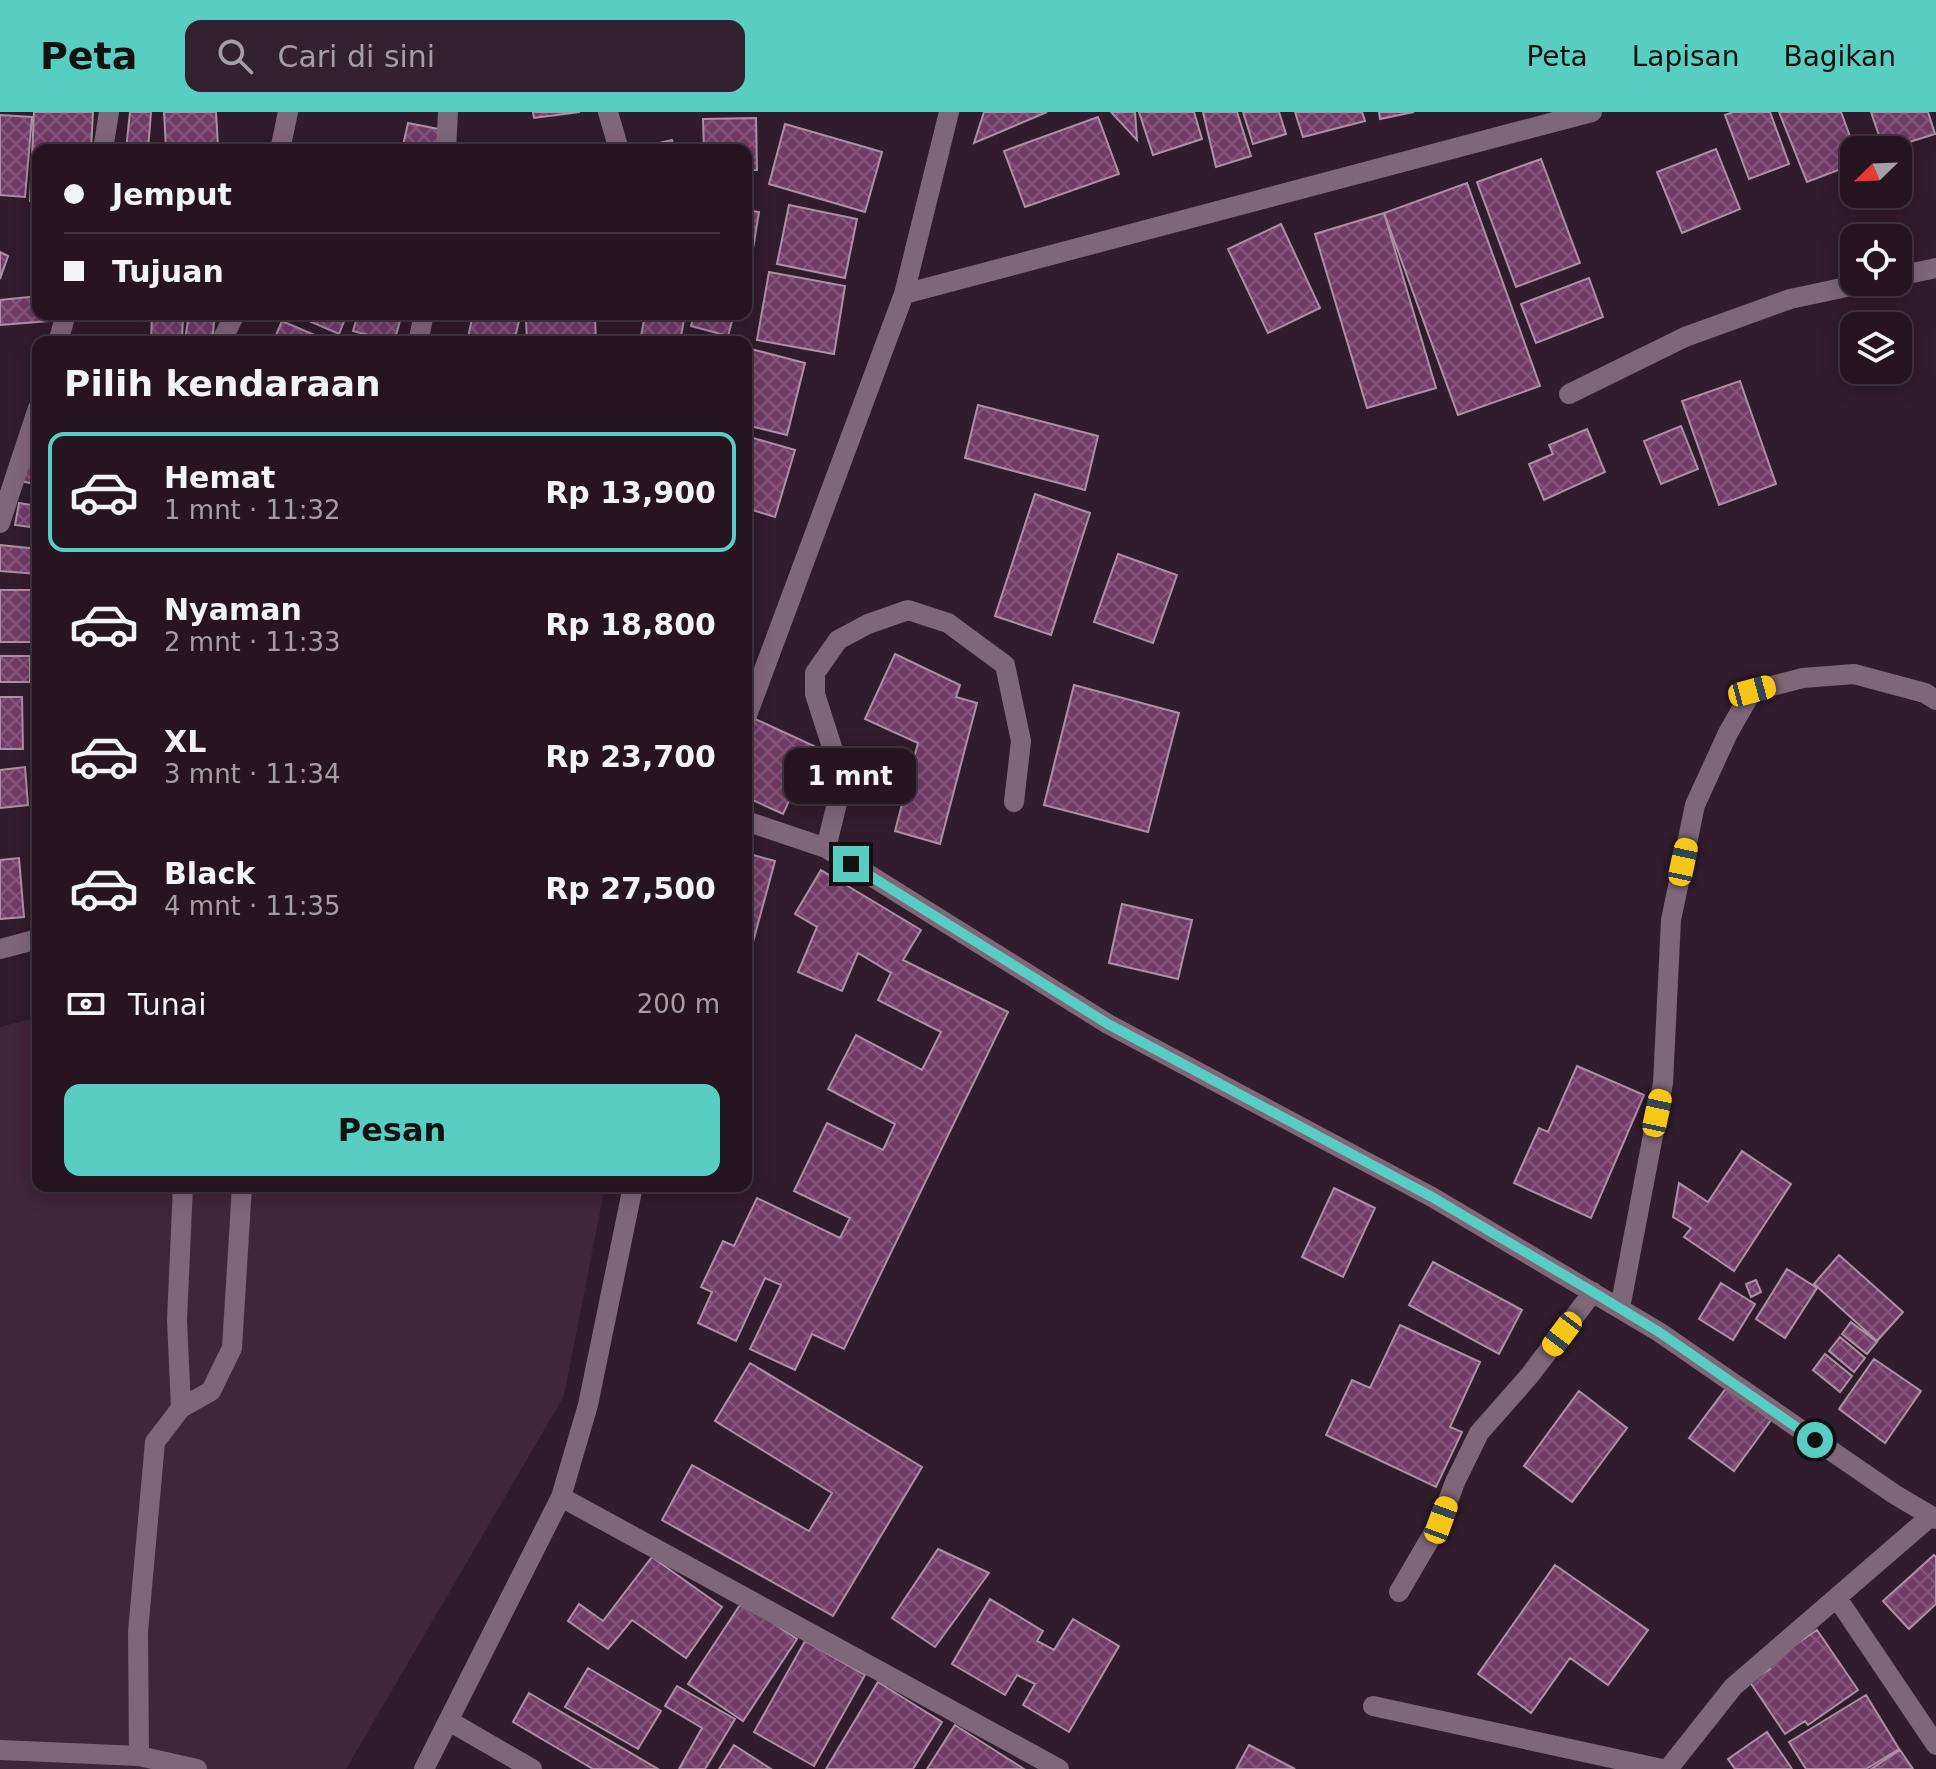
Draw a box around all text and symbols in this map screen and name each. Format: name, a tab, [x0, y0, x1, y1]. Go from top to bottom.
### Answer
search box	[185, 20, 745, 92]
text: Peta	[40, 34, 137, 78]
icon: search	[213, 34, 257, 78]
text: Cari di sini	[277, 39, 435, 74]
text: Peta	[1526, 40, 1588, 73]
text: Lapisan	[1632, 40, 1739, 73]
text: Bagikan	[1783, 40, 1896, 73]
north arrow	[1840, 136, 1912, 208]
map controls	[1840, 136, 1912, 384]
text: Jemput	[112, 177, 232, 212]
button: locate	[1840, 224, 1912, 296]
text: Tujuan	[112, 254, 224, 289]
button: layers	[1840, 312, 1912, 384]
text: Pilih kendaraan	[64, 363, 381, 404]
icon: car	[68, 456, 140, 528]
text: Hemat	[164, 460, 275, 495]
text: Rp 13,900	[545, 475, 716, 510]
text: 1 mnt · 11:32	[164, 495, 341, 525]
icon: car	[68, 588, 140, 660]
text: Nyaman	[164, 592, 302, 627]
text: Rp 18,800	[545, 607, 716, 642]
text: 2 mnt · 11:33	[164, 627, 341, 657]
car	[1726, 673, 1778, 709]
icon: car	[68, 720, 140, 792]
text: XL	[164, 724, 206, 759]
text: Rp 23,700	[545, 739, 716, 774]
callout: 1 mnt	[785, 748, 917, 804]
text: 3 mnt · 11:34	[164, 759, 341, 789]
text: 1 mnt	[807, 761, 893, 791]
car	[1666, 836, 1700, 888]
route end	[833, 846, 869, 882]
icon: car	[68, 852, 140, 924]
text: Black	[164, 856, 255, 891]
text: Rp 27,500	[545, 871, 716, 906]
text: 4 mnt · 11:35	[164, 891, 341, 921]
icon: cash	[64, 982, 108, 1026]
text: Tunai	[128, 987, 207, 1022]
text: 200 m	[637, 989, 720, 1019]
button: Pesan	[64, 1084, 720, 1176]
car	[1640, 1087, 1674, 1139]
car	[1538, 1308, 1586, 1360]
route start	[1797, 1422, 1833, 1458]
car	[1422, 1493, 1460, 1547]

